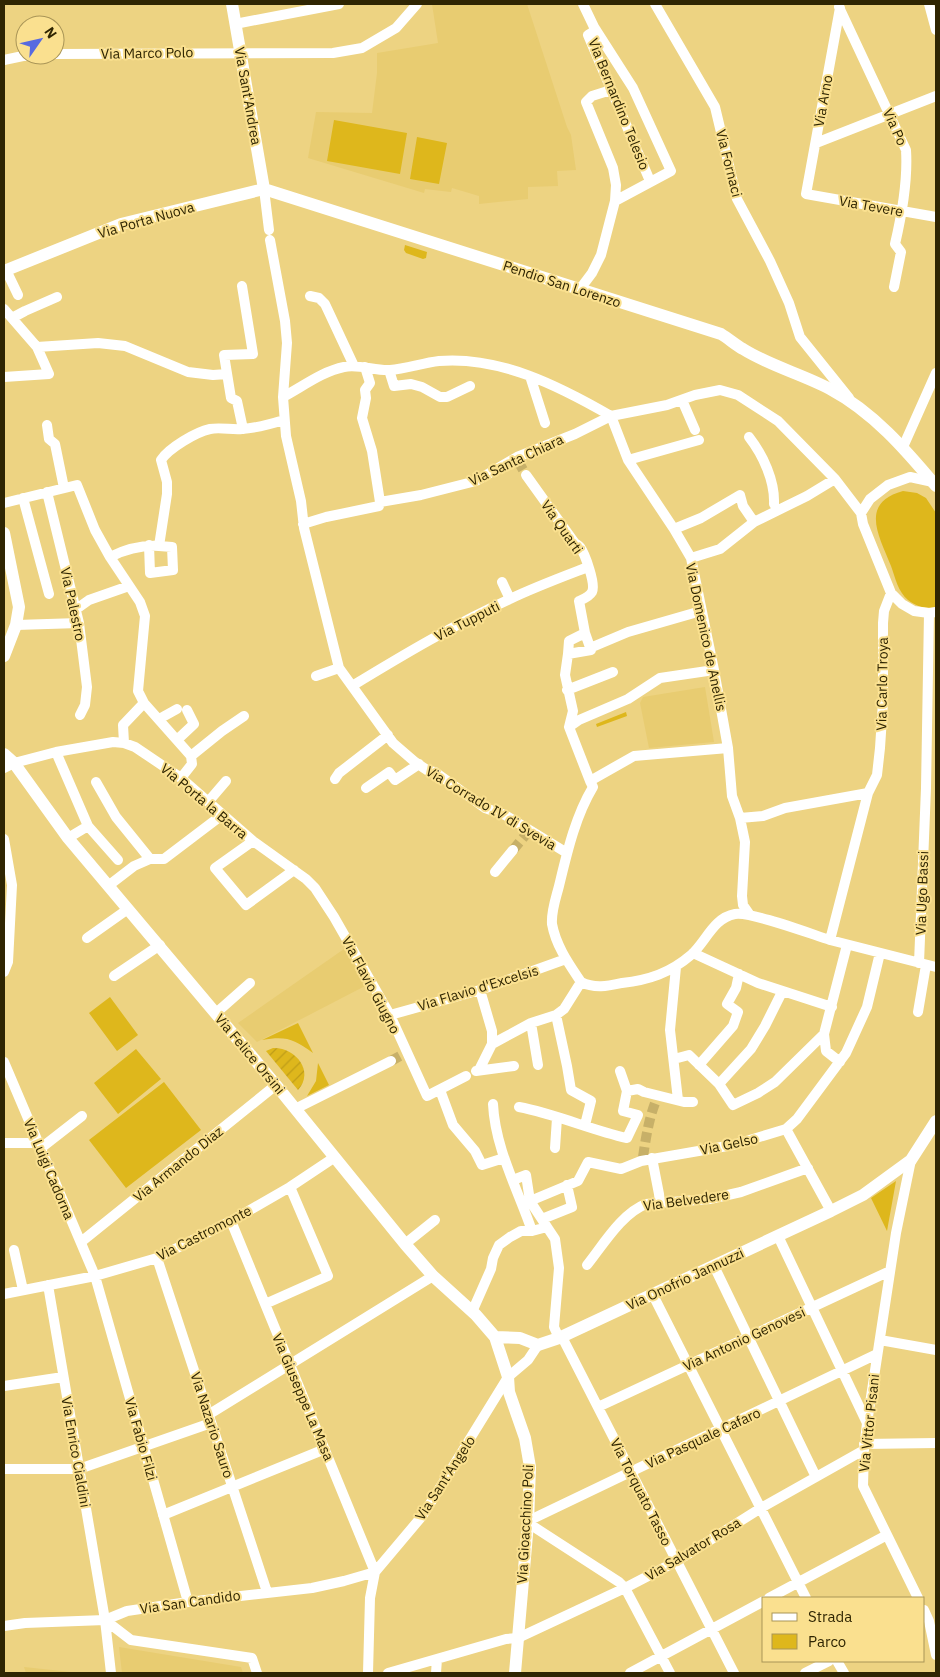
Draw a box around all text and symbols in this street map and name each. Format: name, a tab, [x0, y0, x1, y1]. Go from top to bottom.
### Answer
north arrow	[15, 15, 65, 65]
text: N	[40, 23, 61, 42]
street label: Via Bernardino Telesio	[584, 36, 654, 173]
street label: Via Marco Polo	[101, 43, 194, 63]
street label: Via Sant'Andrea	[231, 46, 266, 147]
street label: Via Arno	[810, 73, 836, 129]
street label: Via Po	[879, 106, 911, 149]
street label: Via Fornaci	[712, 127, 746, 199]
street label: Via Tevere	[838, 192, 905, 221]
street label: Via Porta Nuova	[96, 197, 197, 242]
street label: Pendio San Lorenzo	[501, 256, 623, 312]
street label: Via Santa Chiara	[466, 430, 567, 490]
street label: Via Quarti	[537, 497, 587, 557]
street label: Via Domenico de Anellis	[681, 561, 731, 713]
street label: Via Palestro	[56, 566, 90, 643]
street label: Via Tupputi	[431, 597, 503, 645]
street label: Via Carlo Troya	[872, 637, 892, 731]
street label: Via Porta la Barra	[157, 759, 252, 843]
street label: Via Corrado IV di Svevia	[422, 762, 560, 854]
street label: Via Ugo Bassi	[912, 851, 932, 935]
street label: Via Flavio Giugno	[338, 933, 404, 1037]
street label: Via Flavio d'Excelsis	[415, 961, 541, 1015]
street label: Via Felice Orsini	[211, 1010, 289, 1098]
street label: Via Luigi Cadorna	[20, 1116, 79, 1223]
street label: Via Armando Diaz	[129, 1122, 227, 1206]
street label: Via Gelso	[698, 1129, 760, 1159]
street label: Via Belvedere	[642, 1185, 730, 1215]
street label: Via Castromonte	[154, 1201, 255, 1265]
street label: Via Onofrio Jannuzzi	[623, 1244, 747, 1314]
street label: Via Antonio Genovesi	[680, 1303, 808, 1375]
street label: Via Giuseppe La Masa	[268, 1331, 338, 1464]
street label: Via Nazario Sauro	[186, 1370, 238, 1480]
street label: Via Vittor Pisani	[855, 1373, 883, 1473]
street label: Via Enrico Cialdini	[57, 1395, 95, 1509]
street label: Via Fabio Filzi	[121, 1395, 161, 1483]
street label: Via Pasquale Cafaro	[643, 1403, 764, 1473]
street label: Via Sant'Angelo	[411, 1432, 479, 1524]
street label: Via Torquato Tasso	[606, 1435, 676, 1549]
street label: Via Gioacchino Poli	[513, 1464, 537, 1584]
street label: Via Salvator Rosa	[642, 1513, 745, 1585]
street label: Via San Candido	[139, 1586, 242, 1618]
legend	[762, 1597, 925, 1662]
text: Strada	[808, 1607, 852, 1626]
text: Parco	[808, 1632, 846, 1651]

